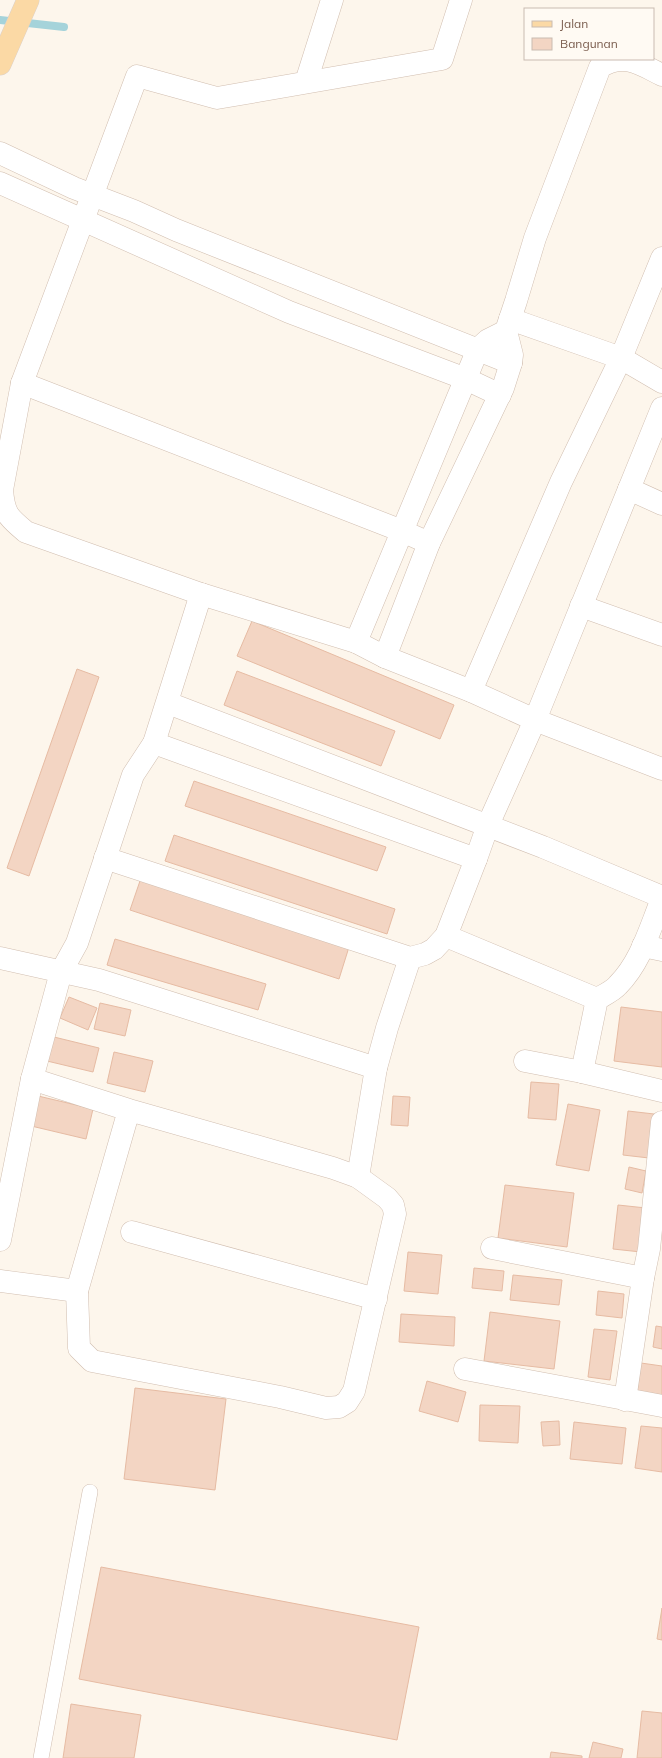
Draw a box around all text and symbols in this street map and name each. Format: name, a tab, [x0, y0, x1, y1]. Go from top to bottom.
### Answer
legend	[524, 8, 654, 60]
text: Jalan	[560, 16, 588, 31]
text: Bangunan	[560, 36, 618, 51]

